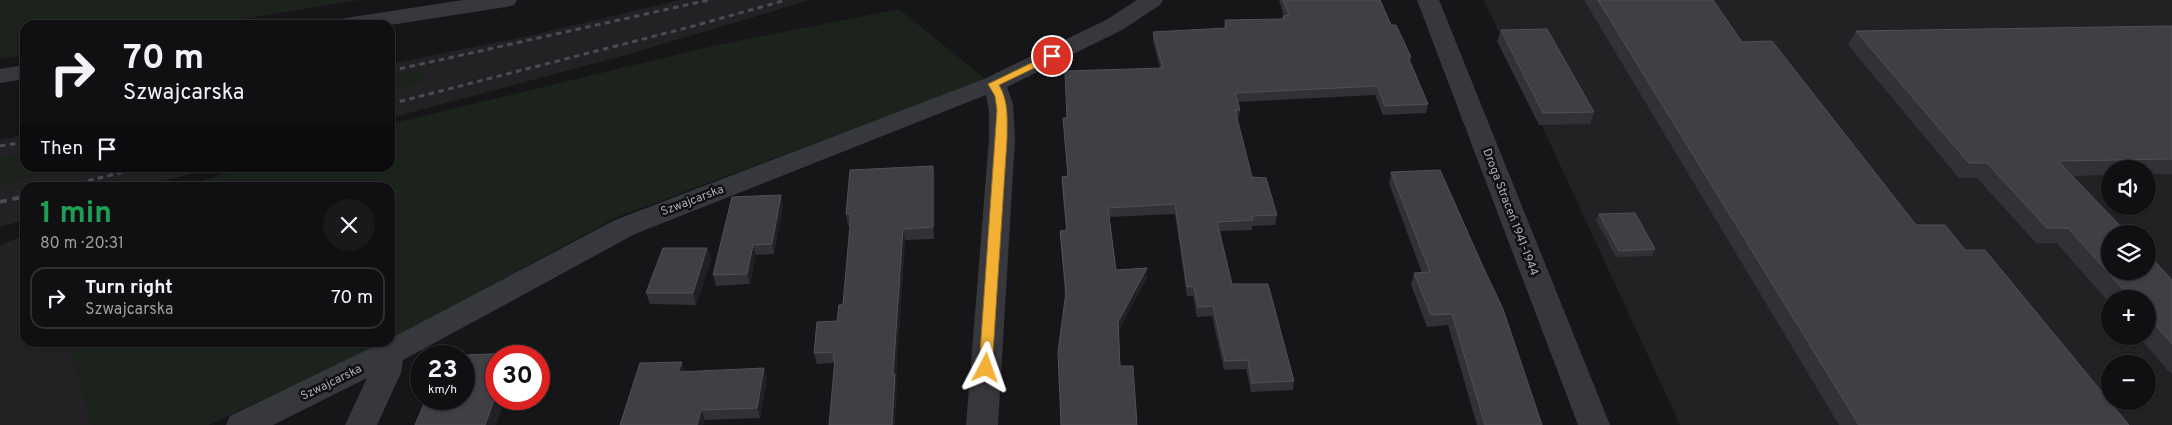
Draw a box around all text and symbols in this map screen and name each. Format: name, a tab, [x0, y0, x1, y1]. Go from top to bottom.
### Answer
pin	[1031, 35, 1073, 77]
text: 70 m	[123, 37, 204, 81]
icon: right	[40, 40, 105, 105]
icon: arrive	[1038, 42, 1066, 70]
text: Szwajcarska	[123, 80, 244, 107]
icon: arrive	[93, 135, 121, 163]
text: Then	[40, 137, 83, 161]
street label: Droga Straceń 1941-1944	[1478, 146, 1542, 278]
map controls	[2101, 160, 2156, 410]
button: sound	[2101, 160, 2156, 215]
street label: Szwajcarska	[659, 182, 726, 220]
text: 1 min	[40, 196, 112, 233]
button: close	[323, 199, 375, 251]
button: layers	[2101, 225, 2156, 280]
text: 80 m · 20:31	[40, 234, 124, 254]
text: Turn right	[85, 276, 173, 300]
icon: right	[42, 284, 70, 312]
text: 70 m	[331, 286, 373, 310]
button: +	[2101, 290, 2156, 345]
text: Szwajcarska	[85, 300, 173, 320]
position arrow	[959, 341, 1011, 393]
speed limit sign: 30	[485, 345, 550, 410]
text: 23	[427, 355, 458, 387]
button: −	[2101, 355, 2156, 410]
street label: Szwajcarska	[298, 361, 365, 405]
text: km/h	[428, 382, 457, 398]

